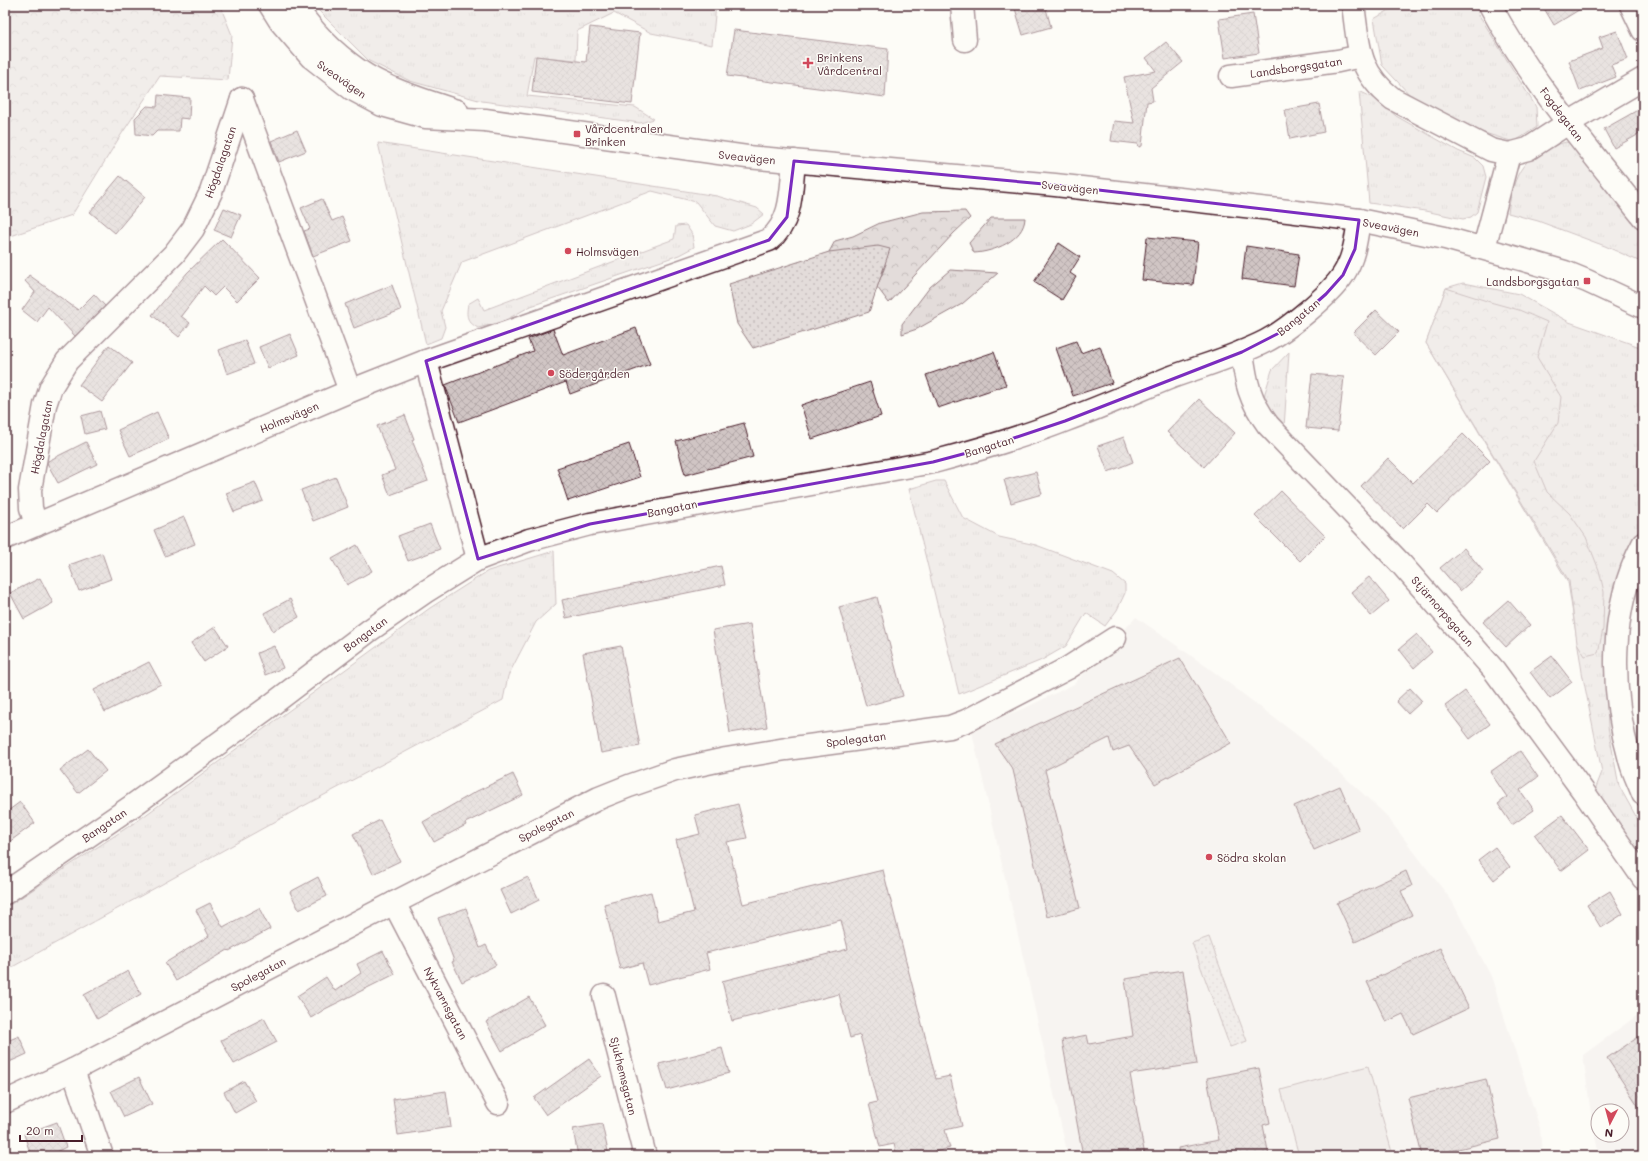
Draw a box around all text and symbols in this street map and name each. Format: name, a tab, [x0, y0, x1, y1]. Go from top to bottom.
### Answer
place label: Brinkens Vårdcentral	[817, 50, 882, 78]
street label: Landsborgsgatan	[1249, 53, 1343, 81]
street label: Sveavägen	[314, 56, 370, 102]
marker: Brinkens Vårdcentral	[802, 57, 814, 69]
street label: Fogdegatan	[1537, 84, 1587, 144]
place label: Vårdcentralen Brinken	[585, 121, 663, 149]
street label: Högdalagatan	[201, 124, 239, 200]
marker: Vårdcentralen Brinken	[572, 129, 582, 139]
street label: Sveavägen	[718, 147, 776, 167]
street label: Sveavägen	[1041, 177, 1099, 197]
street label: Sveavägen	[1361, 214, 1421, 240]
place label: Holmsvägen	[576, 244, 639, 259]
marker: Holmsvägen	[563, 246, 573, 256]
place label: Landsborgsgatan	[1486, 274, 1579, 289]
marker: Landsborgsgatan	[1582, 276, 1592, 286]
street label: Bangatan	[1274, 295, 1322, 339]
place label: Södergården	[559, 366, 630, 381]
marker: Södergården	[546, 368, 556, 378]
street label: Holmsvägen	[257, 398, 321, 436]
street label: Högdalagatan	[26, 399, 56, 475]
street label: Bangatan	[963, 431, 1015, 461]
street label: Bangatan	[646, 496, 698, 520]
street label: Stjärnorpsgatan	[1408, 573, 1478, 649]
street label: Bangatan	[340, 613, 390, 655]
street label: Spolegatan	[825, 728, 887, 750]
street label: Bangatan	[79, 805, 129, 845]
street label: Spolegatan	[516, 805, 576, 845]
place label: Södra skolan	[1217, 850, 1286, 865]
marker: Södra skolan	[1204, 852, 1214, 862]
street label: Spolegatan	[228, 953, 288, 995]
street label: Nykvarnsgatan	[421, 964, 471, 1042]
street label: Sjukhemsgatan	[607, 1035, 641, 1117]
north arrow	[1590, 1103, 1630, 1143]
scale bar	[20, 1117, 82, 1143]
text: 20 m	[26, 1122, 54, 1138]
text: N	[1604, 1126, 1614, 1141]

